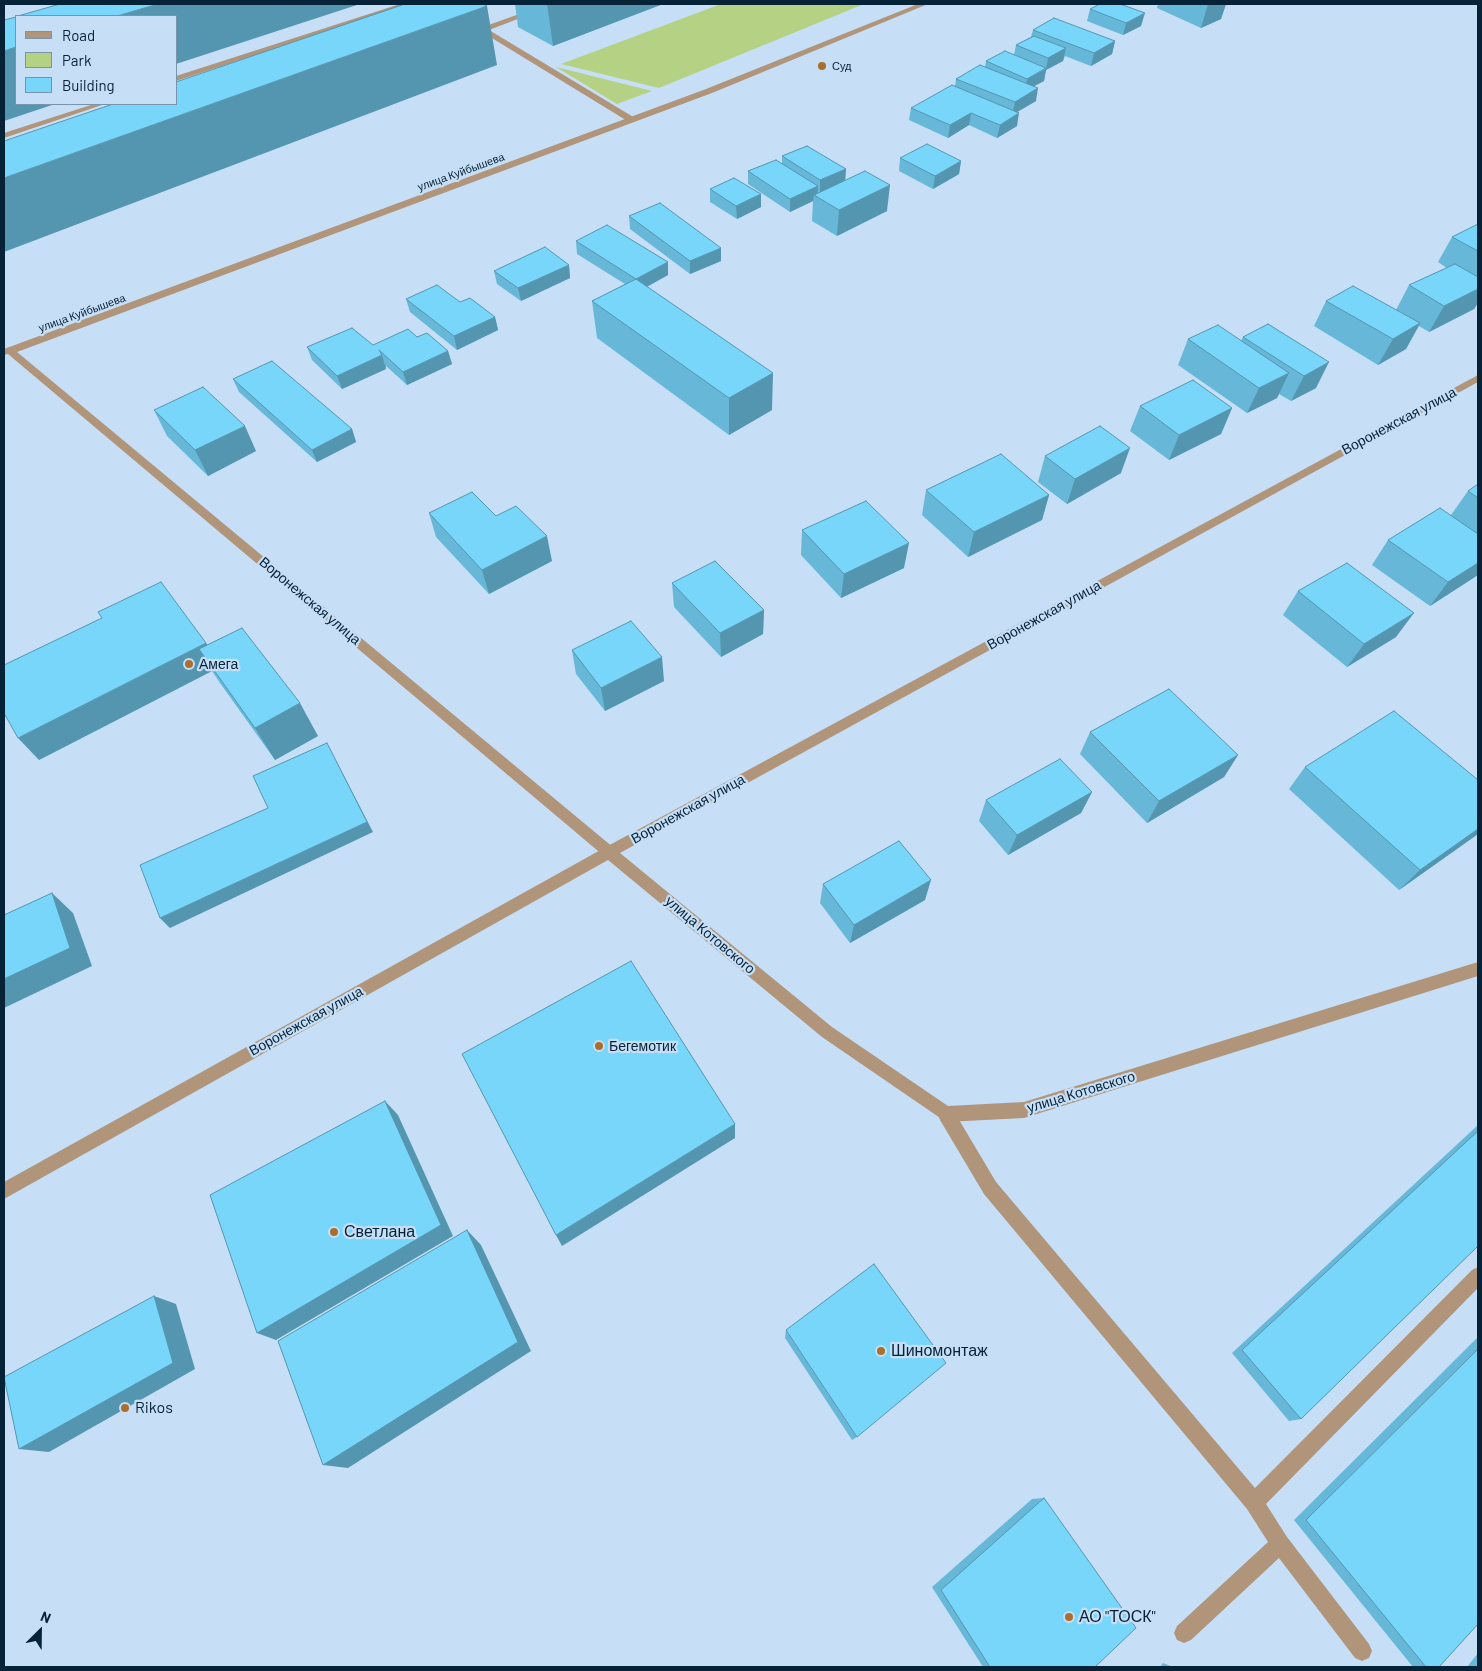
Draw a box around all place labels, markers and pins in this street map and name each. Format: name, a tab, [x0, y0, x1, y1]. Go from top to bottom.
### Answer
place label: Суд	[832, 59, 851, 73]
marker: Суд	[816, 60, 828, 72]
place label: Амега	[199, 656, 238, 672]
marker: Амега	[183, 658, 195, 670]
place label: Бегемотик	[609, 1038, 676, 1054]
marker: Бегемотик	[593, 1040, 605, 1052]
place label: Светлана	[344, 1222, 415, 1242]
marker: Светлана	[328, 1226, 340, 1238]
place label: Шиномонтаж	[891, 1341, 988, 1361]
marker: Шиномонтаж	[875, 1345, 887, 1357]
place label: Rikos	[135, 1398, 173, 1418]
marker: Rikos	[119, 1402, 131, 1414]
place label: АО "ТОСК"	[1079, 1607, 1156, 1627]
marker: АО "ТОСК"	[1063, 1611, 1075, 1623]

